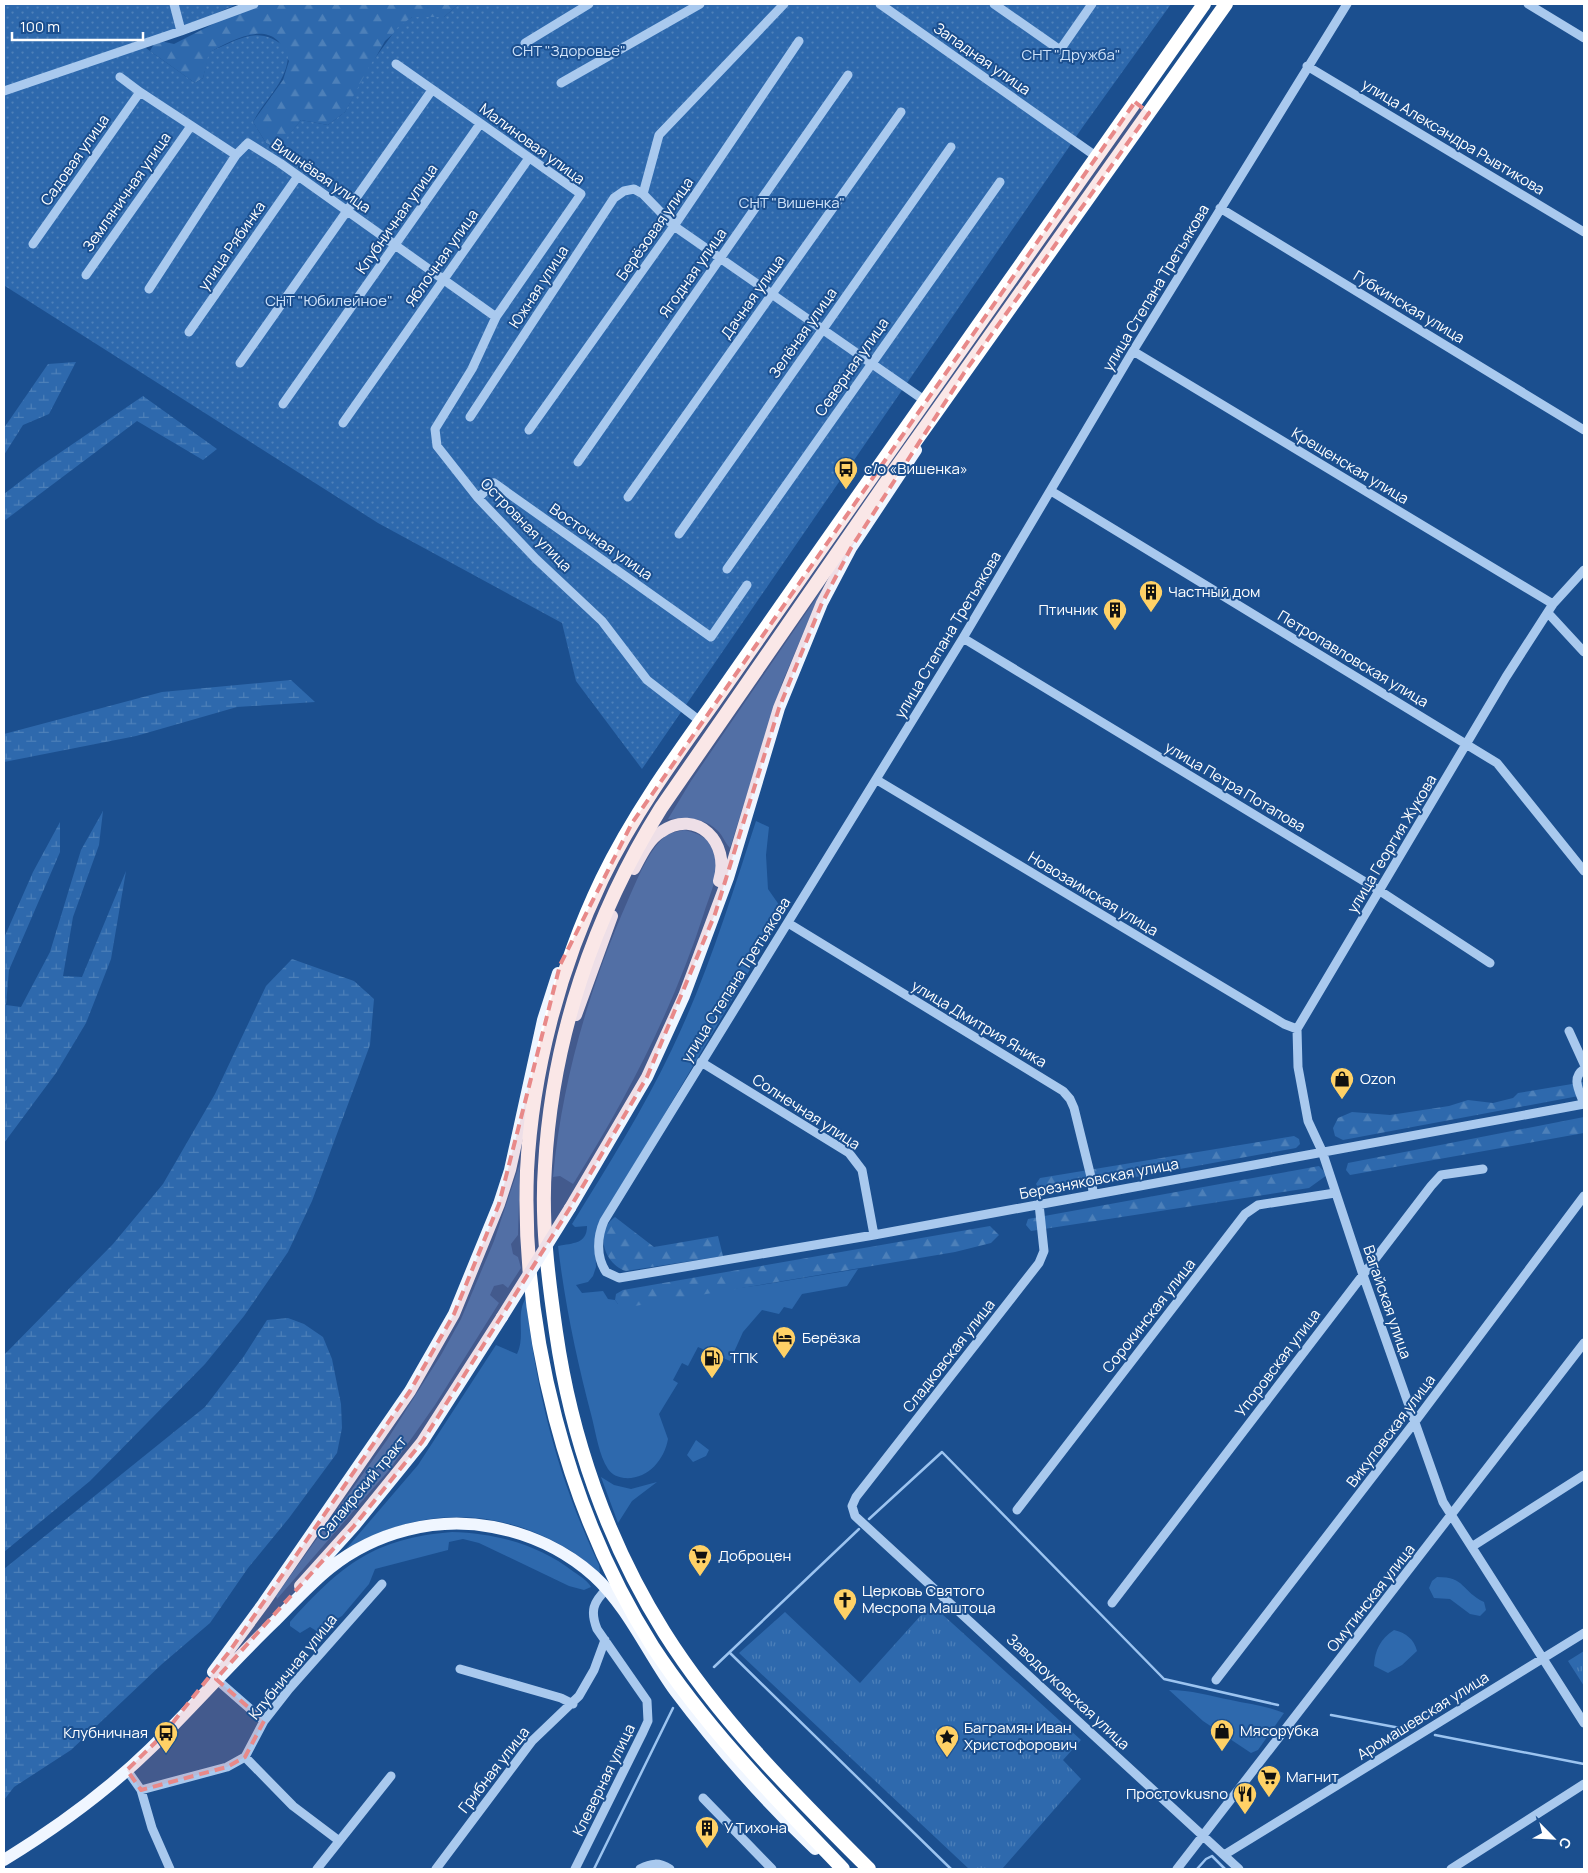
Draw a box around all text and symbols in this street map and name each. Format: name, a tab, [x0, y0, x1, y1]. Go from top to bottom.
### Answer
scale bar	[12, 10, 144, 42]
text: 100 m	[20, 16, 60, 37]
street label: Западная улица	[930, 17, 1035, 100]
park label: СНТ "Здоровье"	[512, 40, 626, 61]
park label: СНТ "Дружба"	[1021, 44, 1121, 65]
street label: улица Александра Рывтикова	[1358, 73, 1549, 200]
street label: Малиновая улица	[475, 98, 589, 189]
street label: Садовая улица	[35, 110, 114, 210]
street label: Земляничная улица	[77, 128, 176, 256]
street label: Вишнёвая улица	[267, 133, 375, 218]
street label: Клубничная улица	[351, 159, 442, 278]
street label: Берёзовая улица	[611, 173, 698, 285]
park label: СНТ "Вишенка"	[739, 192, 845, 213]
street label: улица Рябинка	[193, 197, 270, 295]
street label: улица Степана Третьякова	[1097, 200, 1214, 375]
street label: Яблочная улица	[400, 205, 483, 311]
street label: Ягодная улица	[654, 224, 731, 322]
street label: Южная улица	[504, 241, 573, 332]
street label: Дачная улица	[716, 250, 789, 343]
street label: Губкинская улица	[1350, 265, 1469, 348]
street label: Зелёная улица	[764, 283, 842, 382]
park label: СНТ "Юбилейное"	[265, 290, 393, 311]
street label: Северная улица	[810, 313, 893, 420]
street label: Крещенская улица	[1288, 422, 1413, 509]
bus stop icon: с/о «Вишенка»	[833, 456, 859, 490]
place label: с/о «Вишенка»	[864, 458, 968, 479]
street label: Островная улица	[476, 473, 577, 576]
street label: Восточная улица	[545, 498, 657, 585]
street label: улица Степана Третьякова	[889, 547, 1006, 722]
building icon: Частный дом	[1138, 579, 1164, 613]
place label: Частный дом	[1168, 581, 1260, 602]
building icon: Птичник	[1102, 597, 1128, 631]
place label: Птичник	[1038, 599, 1099, 620]
street label: Петропавловская улица	[1274, 605, 1433, 712]
street label: улица Петра Потапова	[1161, 736, 1310, 837]
street label: улица Георгия Жукова	[1342, 770, 1441, 917]
street label: Новозаимская улица	[1024, 846, 1162, 941]
street label: улица Степана Третьякова	[676, 893, 795, 1067]
street label: улица Дмитрия Яника	[908, 975, 1051, 1072]
shop icon: Ozon	[1329, 1066, 1355, 1100]
place label: Ozon	[1360, 1068, 1396, 1089]
street label: Солнечная улица	[748, 1069, 864, 1154]
street label: Березняковская улица	[1017, 1153, 1180, 1204]
street label: Вагайская улица	[1358, 1242, 1417, 1361]
street label: Сорокинская улица	[1097, 1254, 1200, 1377]
street label: Сладковская улица	[898, 1295, 1000, 1417]
street label: Упоровская улица	[1230, 1304, 1325, 1421]
hotel icon: Берёзка	[771, 1325, 797, 1359]
place label: Берёзка	[802, 1327, 861, 1348]
fuel station icon: ТПК	[699, 1345, 725, 1379]
place label: ТПК	[730, 1347, 758, 1368]
street label: Викуловская улица	[1341, 1370, 1440, 1491]
street label: Салаирский тракт	[312, 1431, 411, 1544]
street label: Омутинская улица	[1322, 1539, 1419, 1656]
supermarket icon: Доброцен	[687, 1543, 713, 1577]
place label: Доброцен	[718, 1545, 791, 1566]
place label: Церковь Святого Месропа Маштоца	[862, 1580, 996, 1618]
church icon: Церковь Святого Месропа Маштоца	[832, 1587, 858, 1621]
street label: Клубничная улица	[244, 1610, 342, 1724]
street label: Заводоуковская улица	[1002, 1629, 1135, 1754]
street label: Аромашевская улица	[1353, 1666, 1493, 1765]
place label: Баграмян Иван Христофорович	[964, 1717, 1077, 1755]
shop icon: Мясорубка	[1209, 1718, 1235, 1752]
bus stop icon: Клубничная	[153, 1720, 179, 1754]
street label: Клеверная улица	[567, 1720, 640, 1839]
place label: Мясорубка	[1240, 1720, 1319, 1741]
place label: Клубничная	[63, 1722, 148, 1743]
street label: Грибная улица	[453, 1722, 534, 1817]
place icon: Баграмян Иван Христофорович	[934, 1724, 960, 1758]
supermarket icon: Магнит	[1256, 1764, 1282, 1798]
place label: Магнит	[1286, 1766, 1339, 1787]
restaurant icon: Простоvkusno	[1232, 1781, 1258, 1815]
place label: Простоvkusno	[1126, 1783, 1228, 1804]
north arrow	[1528, 1813, 1578, 1863]
building icon: У Тихона	[694, 1815, 720, 1849]
place label: У Тихона	[724, 1817, 787, 1838]
text: С	[1555, 1835, 1576, 1852]

